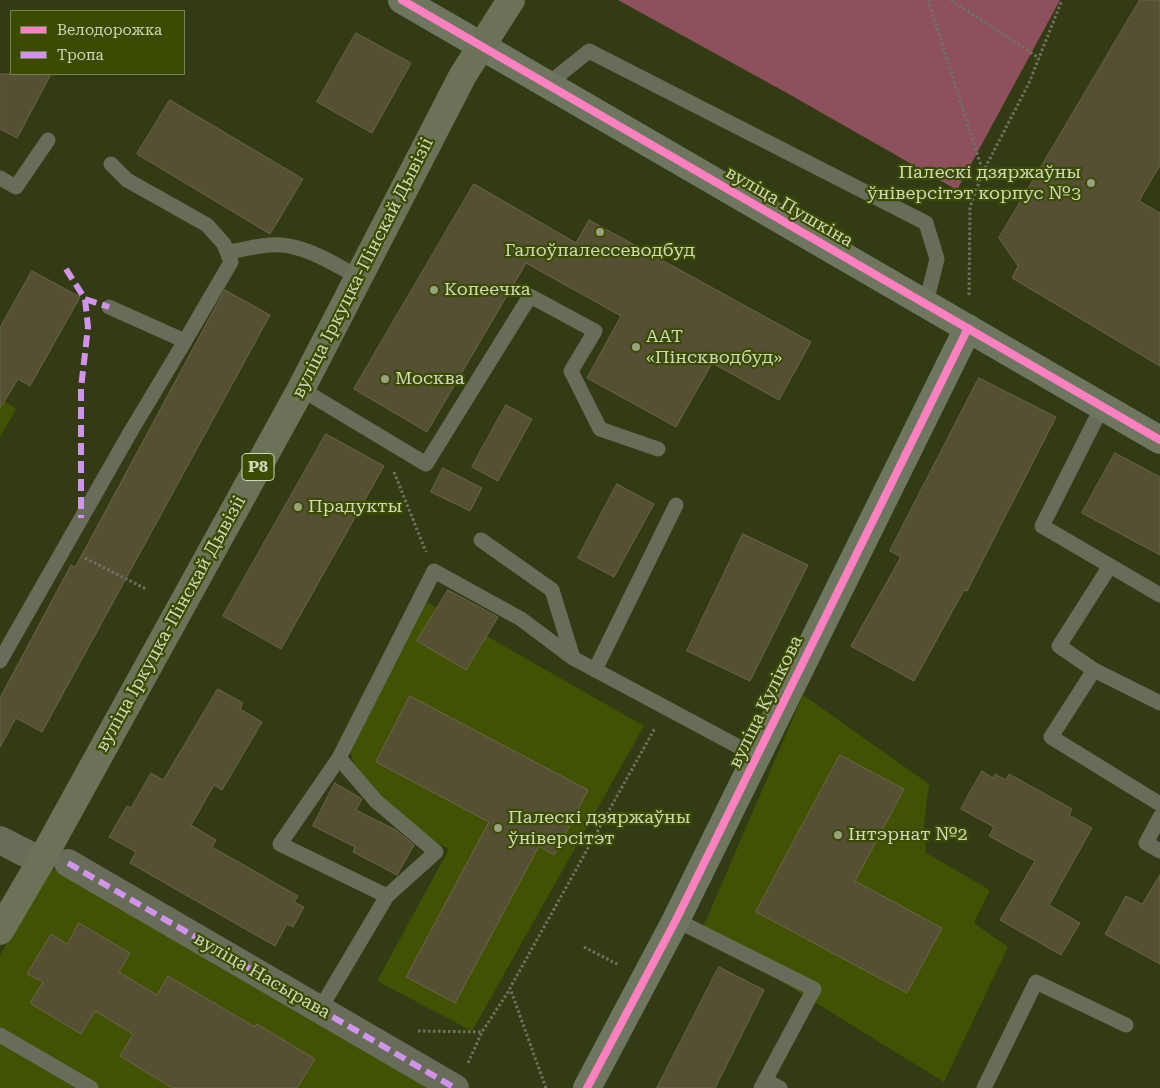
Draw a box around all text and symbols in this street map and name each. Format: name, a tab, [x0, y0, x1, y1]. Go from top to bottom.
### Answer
legend	[10, 10, 185, 75]
text: Велодорожка	[57, 21, 162, 39]
text: Тропа	[57, 46, 104, 64]
street label: вуліца Іркуцка-Пінскай Дывізіі	[288, 134, 438, 402]
street label: вуліца Пушкіна	[721, 162, 857, 252]
place label: Палескі дзяржаўны ўніверсітэт корпус №3	[867, 162, 1081, 204]
marker: Палескі дзяржаўны ўніверсітэт корпус №3	[1085, 177, 1097, 189]
marker: Галоўпалессеводбуд	[594, 226, 606, 238]
place label: Галоўпалессеводбуд	[505, 240, 695, 262]
place label: Копеечка	[444, 279, 531, 301]
marker: Копеечка	[428, 284, 440, 296]
place label: ААТ «Пінскводбуд»	[646, 326, 782, 368]
marker: ААТ «Пінскводбуд»	[630, 341, 642, 353]
place label: Москва	[395, 368, 464, 390]
marker: Москва	[379, 373, 391, 385]
road number: Р8	[242, 454, 274, 481]
street label: вуліца Іркуцка-Пінскай Дывізіі	[91, 492, 251, 756]
place label: Прадукты	[308, 496, 402, 518]
marker: Прадукты	[292, 501, 304, 513]
street label: вуліца Кулікова	[725, 632, 807, 772]
place label: Палескі дзяржаўны ўніверсітэт	[508, 807, 691, 850]
marker: Палескі дзяржаўны ўніверсітэт	[492, 822, 504, 834]
place label: Інтэрнат №2	[848, 824, 968, 846]
marker: Інтэрнат №2	[832, 829, 844, 841]
street label: вуліца Насырава	[190, 928, 334, 1024]

